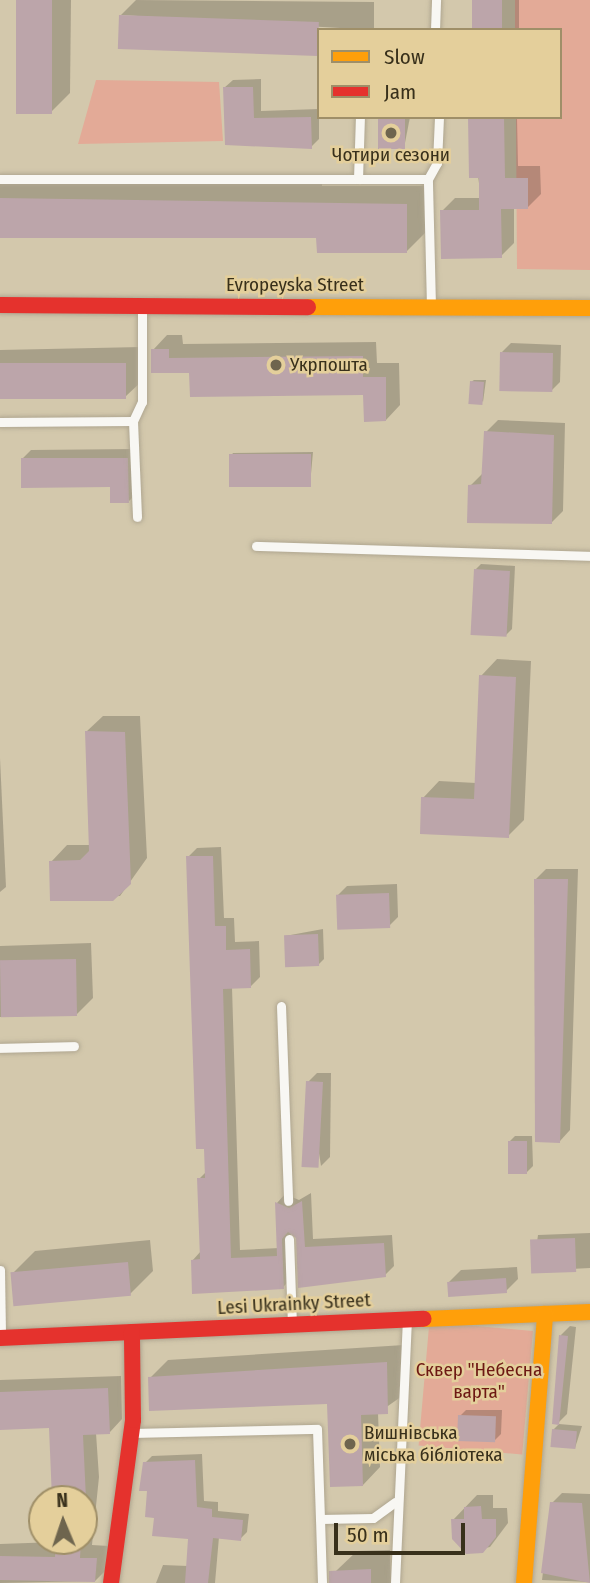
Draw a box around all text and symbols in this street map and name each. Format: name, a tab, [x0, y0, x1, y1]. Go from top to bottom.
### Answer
legend	[317, 28, 562, 119]
text: Slow	[384, 44, 425, 70]
text: Jam	[384, 79, 416, 105]
marker: Чотири сезони	[383, 125, 399, 141]
place label: Чотири сезони	[332, 144, 450, 166]
street label: Evropeyska Street	[226, 274, 364, 296]
place label: Укрпошта	[290, 354, 368, 376]
marker: Укрпошта	[268, 357, 284, 373]
street label: Lesi Ukrainky Street	[217, 1289, 371, 1319]
park label: Сквер "Небесна варта"	[416, 1359, 542, 1403]
place label: Вишнівська міська бібліотека	[364, 1422, 503, 1466]
marker: Вишнівська міська бібліотека	[342, 1436, 358, 1452]
north arrow	[28, 1485, 98, 1555]
text: N	[56, 1489, 68, 1512]
scale bar	[338, 1510, 469, 1554]
text: 50 m	[347, 1522, 389, 1548]

